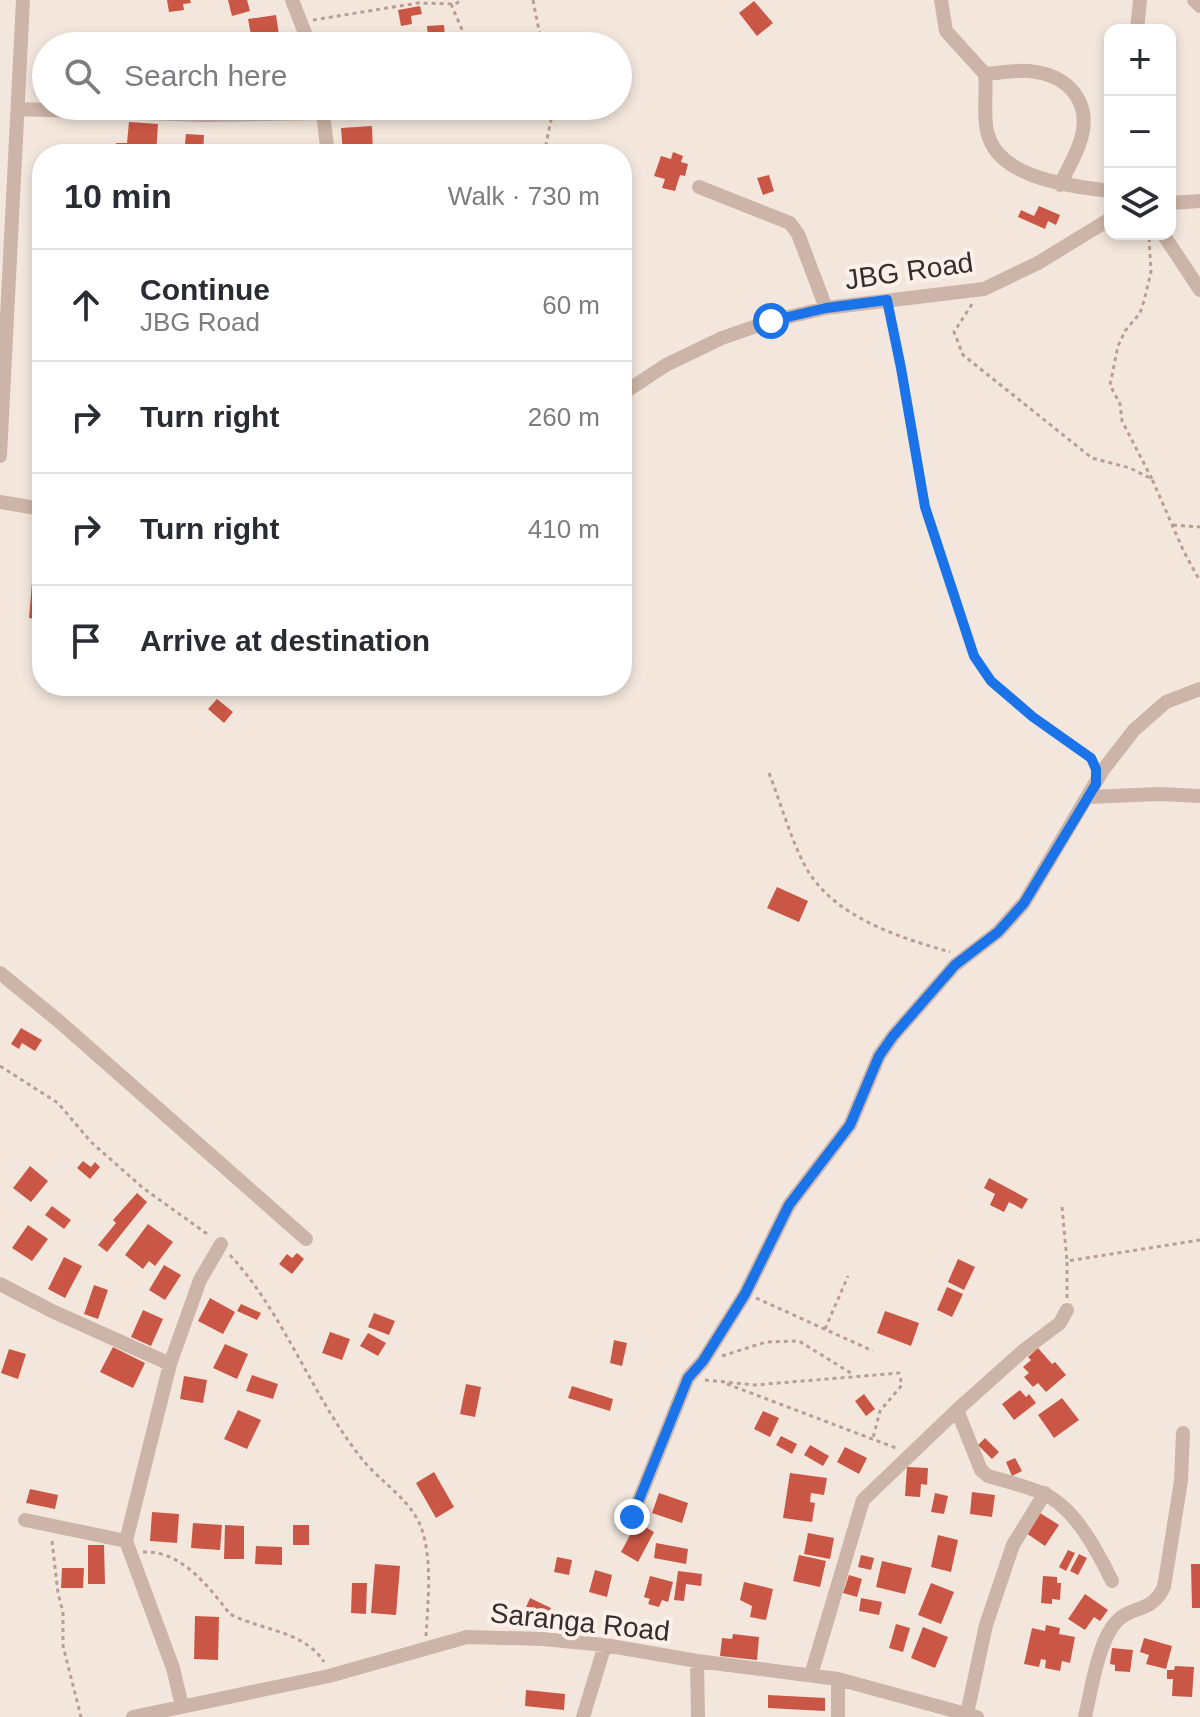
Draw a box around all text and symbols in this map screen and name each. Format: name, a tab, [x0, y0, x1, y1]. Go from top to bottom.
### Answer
map controls	[1104, 24, 1176, 240]
button: +	[1104, 24, 1176, 96]
search box	[32, 32, 632, 120]
icon: search	[60, 54, 104, 98]
text: Search here	[124, 59, 287, 92]
button: −	[1104, 96, 1176, 168]
button: layers	[1104, 168, 1176, 240]
text: 10 min	[64, 177, 172, 215]
text: Walk · 730 m	[448, 181, 600, 211]
street label: JBG Road	[843, 247, 975, 295]
text: Continue	[140, 273, 270, 306]
icon: ahead	[64, 283, 108, 327]
text: 60 m	[542, 290, 600, 320]
route start	[753, 303, 789, 339]
text: JBG Road	[140, 307, 260, 337]
icon: right	[64, 395, 108, 439]
text: Turn right	[140, 400, 279, 433]
text: 260 m	[528, 402, 600, 432]
icon: right	[64, 507, 108, 551]
text: Turn right	[140, 512, 279, 545]
text: 410 m	[528, 514, 600, 544]
icon: arrive	[64, 619, 108, 663]
text: Arrive at destination	[140, 624, 430, 657]
route end	[614, 1499, 650, 1535]
street label: Saranga Road	[489, 1597, 671, 1647]

